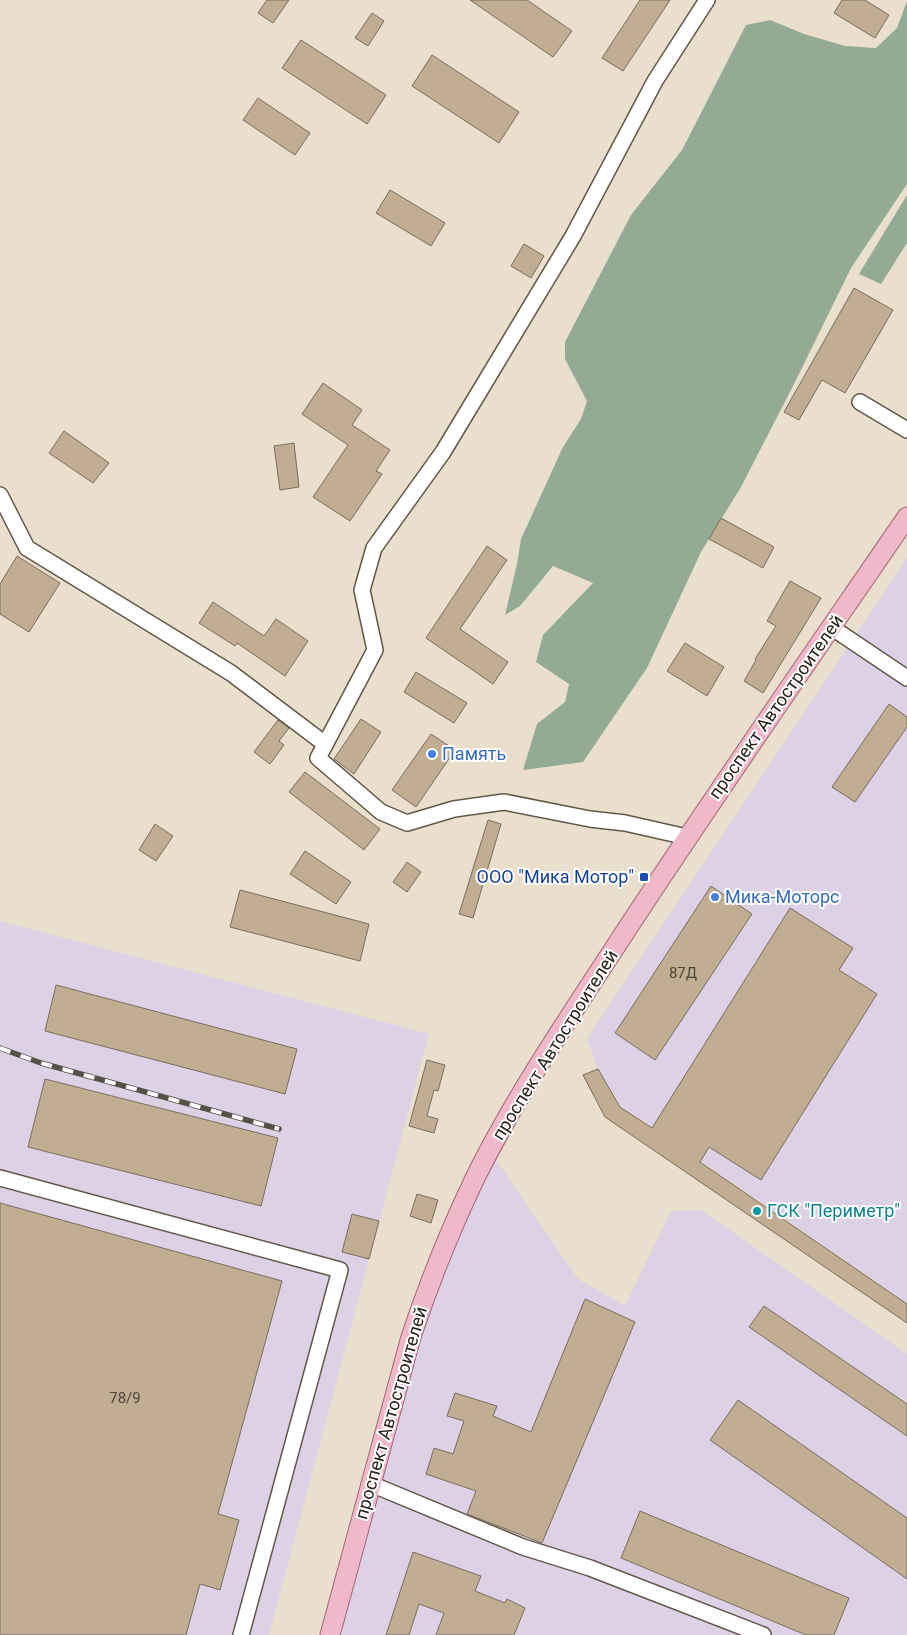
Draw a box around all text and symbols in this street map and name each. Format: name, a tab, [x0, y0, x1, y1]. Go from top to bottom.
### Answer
street label: проспект Автостроителей	[704, 611, 847, 803]
place label: Память	[442, 743, 506, 764]
marker: Память	[426, 748, 438, 760]
place label: ООО "Мика Мотор"	[477, 866, 634, 887]
marker: ООО "Мика Мотор"	[638, 871, 650, 883]
place label: Мика-Моторс	[725, 886, 839, 907]
marker: Мика-Моторс	[709, 891, 721, 903]
street label: проспект Автостроителей	[487, 946, 622, 1144]
house number: 87Д	[669, 964, 697, 982]
place label: ГСК "Периметр"	[767, 1200, 900, 1221]
marker: ГСК "Периметр"	[751, 1205, 763, 1217]
street label: проспект Автостроителей	[350, 1304, 431, 1522]
house number: 78/9	[109, 1389, 141, 1407]

